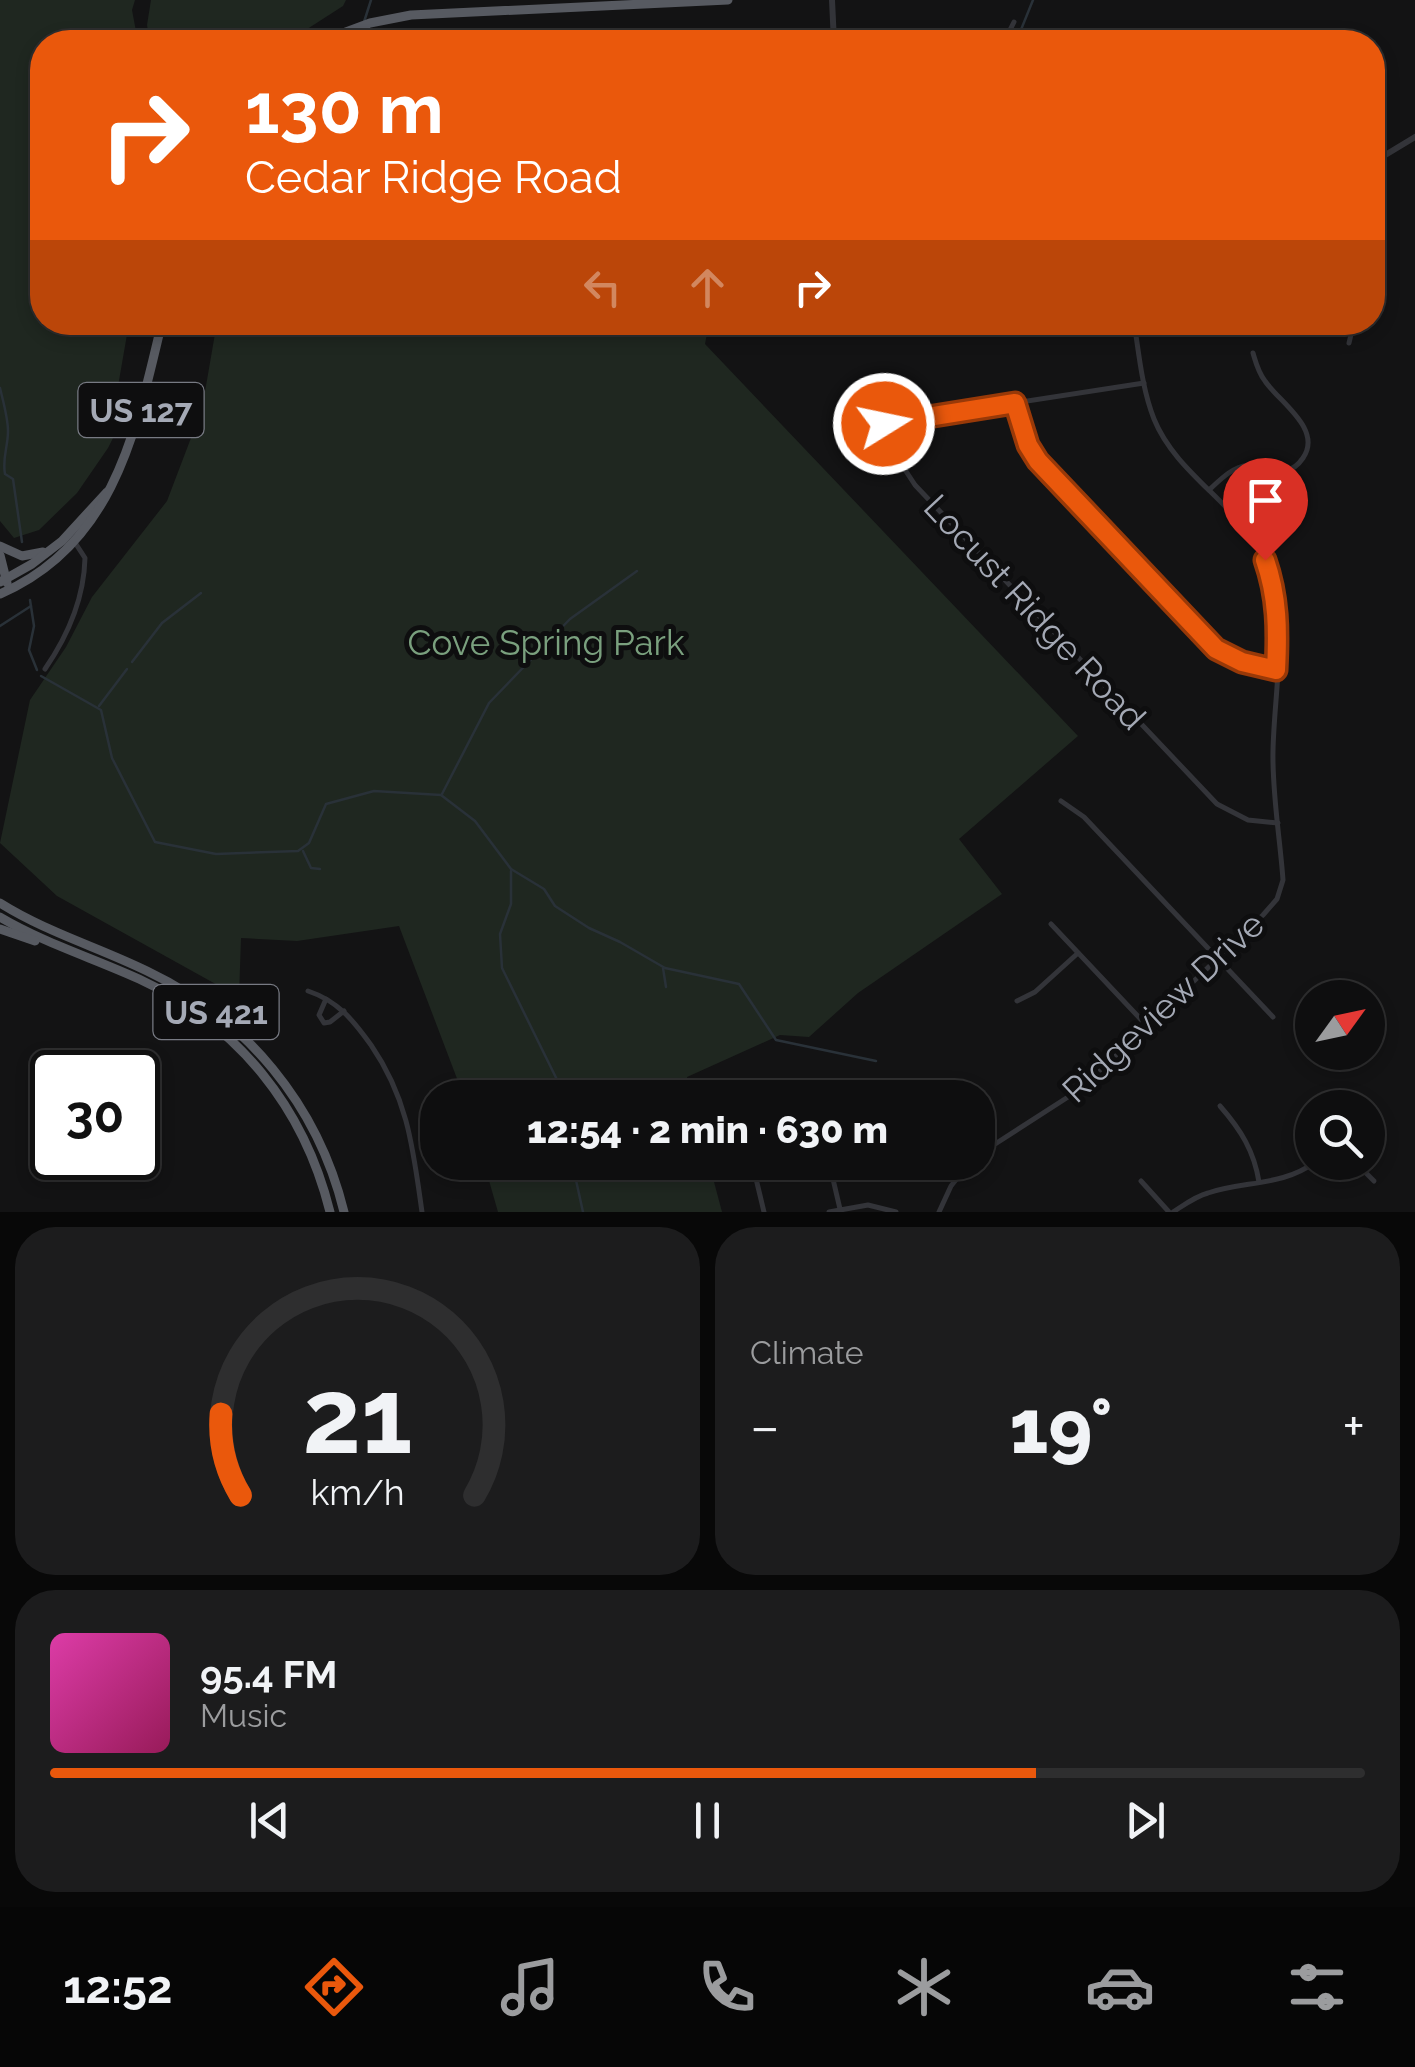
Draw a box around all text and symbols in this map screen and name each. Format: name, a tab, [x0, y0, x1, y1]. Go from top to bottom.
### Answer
text: 130 m	[245, 67, 444, 149]
icon: right	[80, 70, 210, 200]
text: Cedar Ridge Road	[245, 151, 622, 204]
icon: left	[575, 260, 630, 315]
icon: ahead	[680, 260, 735, 315]
icon: right	[785, 260, 840, 315]
position arrow	[832, 372, 936, 476]
road number: US 127	[78, 383, 204, 437]
pin	[1223, 458, 1308, 561]
icon: arrive	[1238, 473, 1293, 528]
street label: Locust Ridge Road	[916, 486, 1154, 738]
park label: Cove Spring Park	[408, 622, 685, 663]
street label: Ridgeview Drive	[1054, 903, 1272, 1111]
north arrow	[1295, 980, 1385, 1070]
map controls	[1295, 980, 1385, 1180]
road number: US 421	[154, 985, 278, 1039]
speed limit sign: 30	[30, 1050, 160, 1180]
button: search	[1295, 1090, 1385, 1180]
text: 12:54 · 2 min · 630 m	[527, 1107, 888, 1152]
text: Climate	[750, 1334, 864, 1371]
text: 21	[302, 1355, 413, 1477]
text: 19°	[1009, 1382, 1112, 1471]
text: −	[750, 1394, 780, 1459]
text: +	[1342, 1394, 1365, 1459]
text: km/h	[310, 1471, 405, 1513]
text: 95.4 FM	[200, 1652, 337, 1697]
text: Music	[200, 1697, 287, 1734]
icon: previous	[242, 1793, 297, 1848]
icon: pause	[680, 1793, 735, 1848]
icon: next	[1118, 1793, 1173, 1848]
icon: directions	[299, 1952, 369, 2022]
icon: music	[495, 1952, 565, 2022]
icon: phone	[692, 1952, 762, 2022]
icon: climate	[889, 1952, 959, 2022]
icon: car	[1085, 1952, 1155, 2022]
icon: filters	[1282, 1952, 1352, 2022]
text: 12:52	[63, 1961, 172, 2014]

